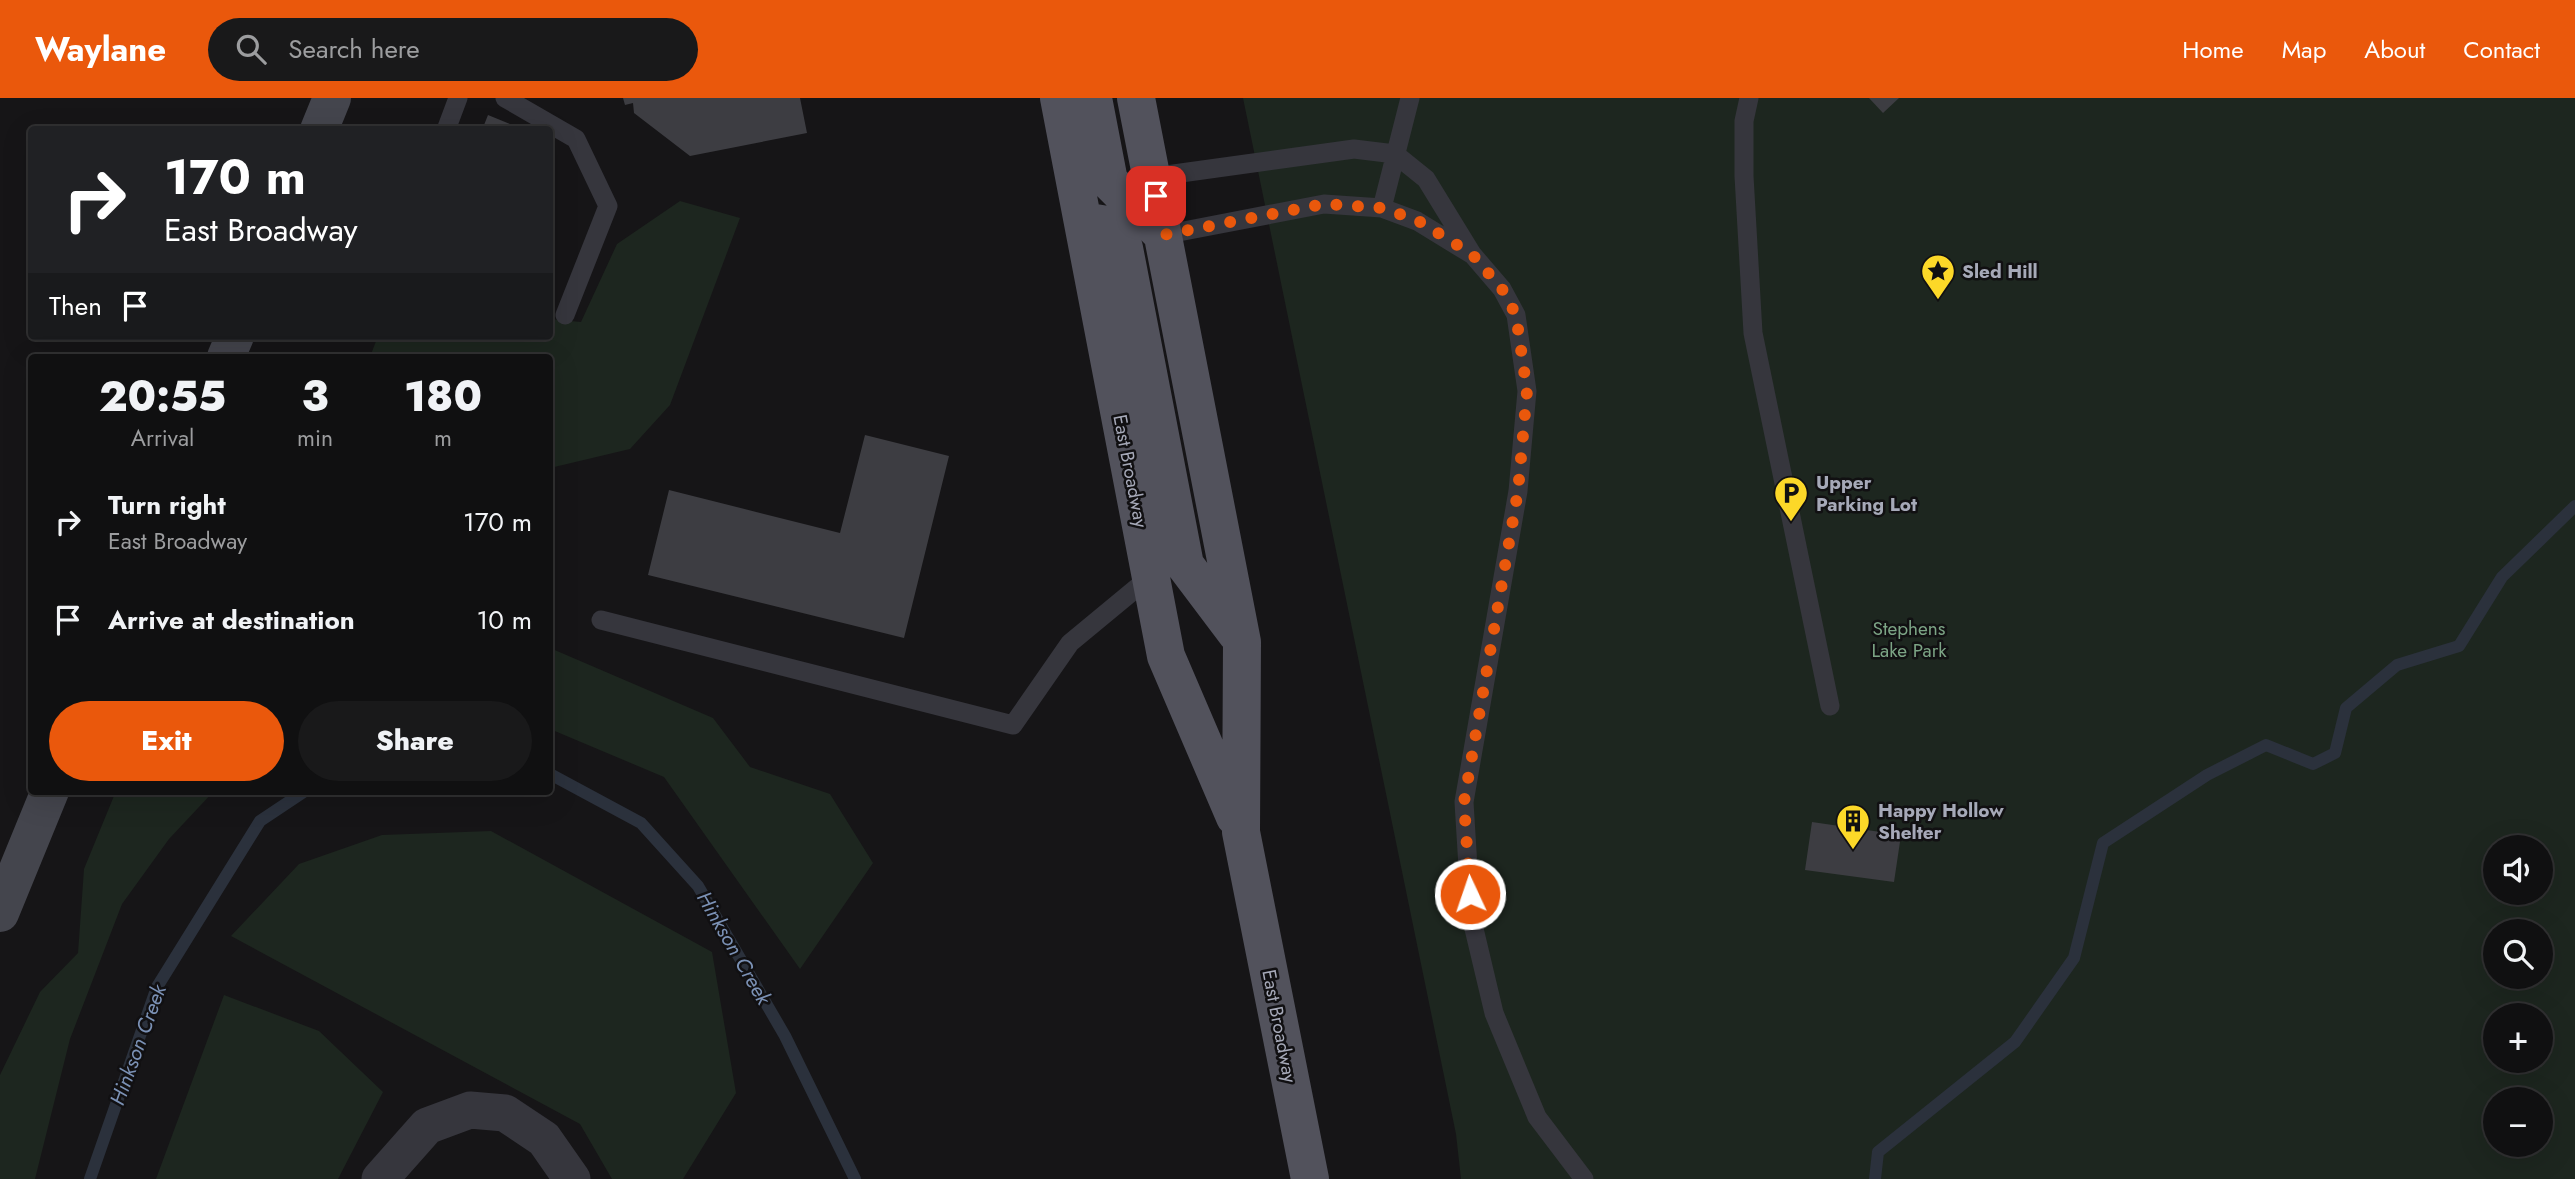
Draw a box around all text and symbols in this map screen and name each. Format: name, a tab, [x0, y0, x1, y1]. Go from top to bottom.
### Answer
search box	[208, 18, 698, 81]
text: Waylane	[35, 26, 166, 73]
icon: search	[232, 30, 270, 68]
text: Search here	[288, 30, 420, 68]
text: Home	[2182, 32, 2244, 67]
text: Map	[2282, 32, 2326, 67]
text: About	[2364, 32, 2425, 67]
text: Contact	[2463, 32, 2540, 67]
text: 170 m	[164, 142, 306, 212]
icon: right	[49, 154, 140, 245]
pin	[1126, 166, 1186, 226]
icon: arrive	[1137, 177, 1175, 215]
text: East Broadway	[164, 207, 358, 253]
place icon: Sled Hill	[1919, 252, 1957, 301]
place label: Sled Hill	[1962, 258, 2038, 285]
text: Then	[49, 287, 102, 325]
icon: arrive	[116, 287, 154, 325]
text: 20:55	[99, 366, 226, 427]
text: 3	[302, 366, 329, 427]
text: 180	[404, 366, 482, 427]
street label: East Broadway	[1106, 412, 1155, 531]
text: Arrival	[131, 421, 194, 455]
text: min	[297, 421, 333, 455]
text: m	[434, 421, 452, 455]
place label: Upper Parking Lot	[1816, 469, 1917, 518]
parking icon: Upper Parking Lot	[1772, 474, 1810, 523]
text: Turn right	[108, 486, 226, 524]
icon: right	[49, 503, 87, 541]
text: 170 m	[463, 503, 532, 541]
text: East Broadway	[108, 524, 247, 558]
icon: arrive	[49, 601, 87, 639]
text: Arrive at destination	[108, 601, 355, 639]
text: 10 m	[477, 601, 532, 639]
park label: Stephens Lake Park	[1871, 615, 1947, 664]
button: Exit	[49, 701, 284, 781]
button: Share	[298, 701, 532, 781]
place label: Happy Hollow Shelter	[1878, 797, 2004, 846]
building icon: Happy Hollow Shelter	[1834, 802, 1872, 851]
map controls	[2483, 835, 2553, 1157]
button: sound	[2483, 835, 2553, 905]
position arrow	[1433, 857, 1507, 931]
water label: Hinkson Creek	[689, 886, 779, 1011]
button: search	[2483, 919, 2553, 989]
street label: East Broadway	[1255, 967, 1304, 1086]
water label: Hinkson Creek	[102, 979, 174, 1110]
button: +	[2483, 1003, 2553, 1073]
button: −	[2483, 1087, 2553, 1157]

